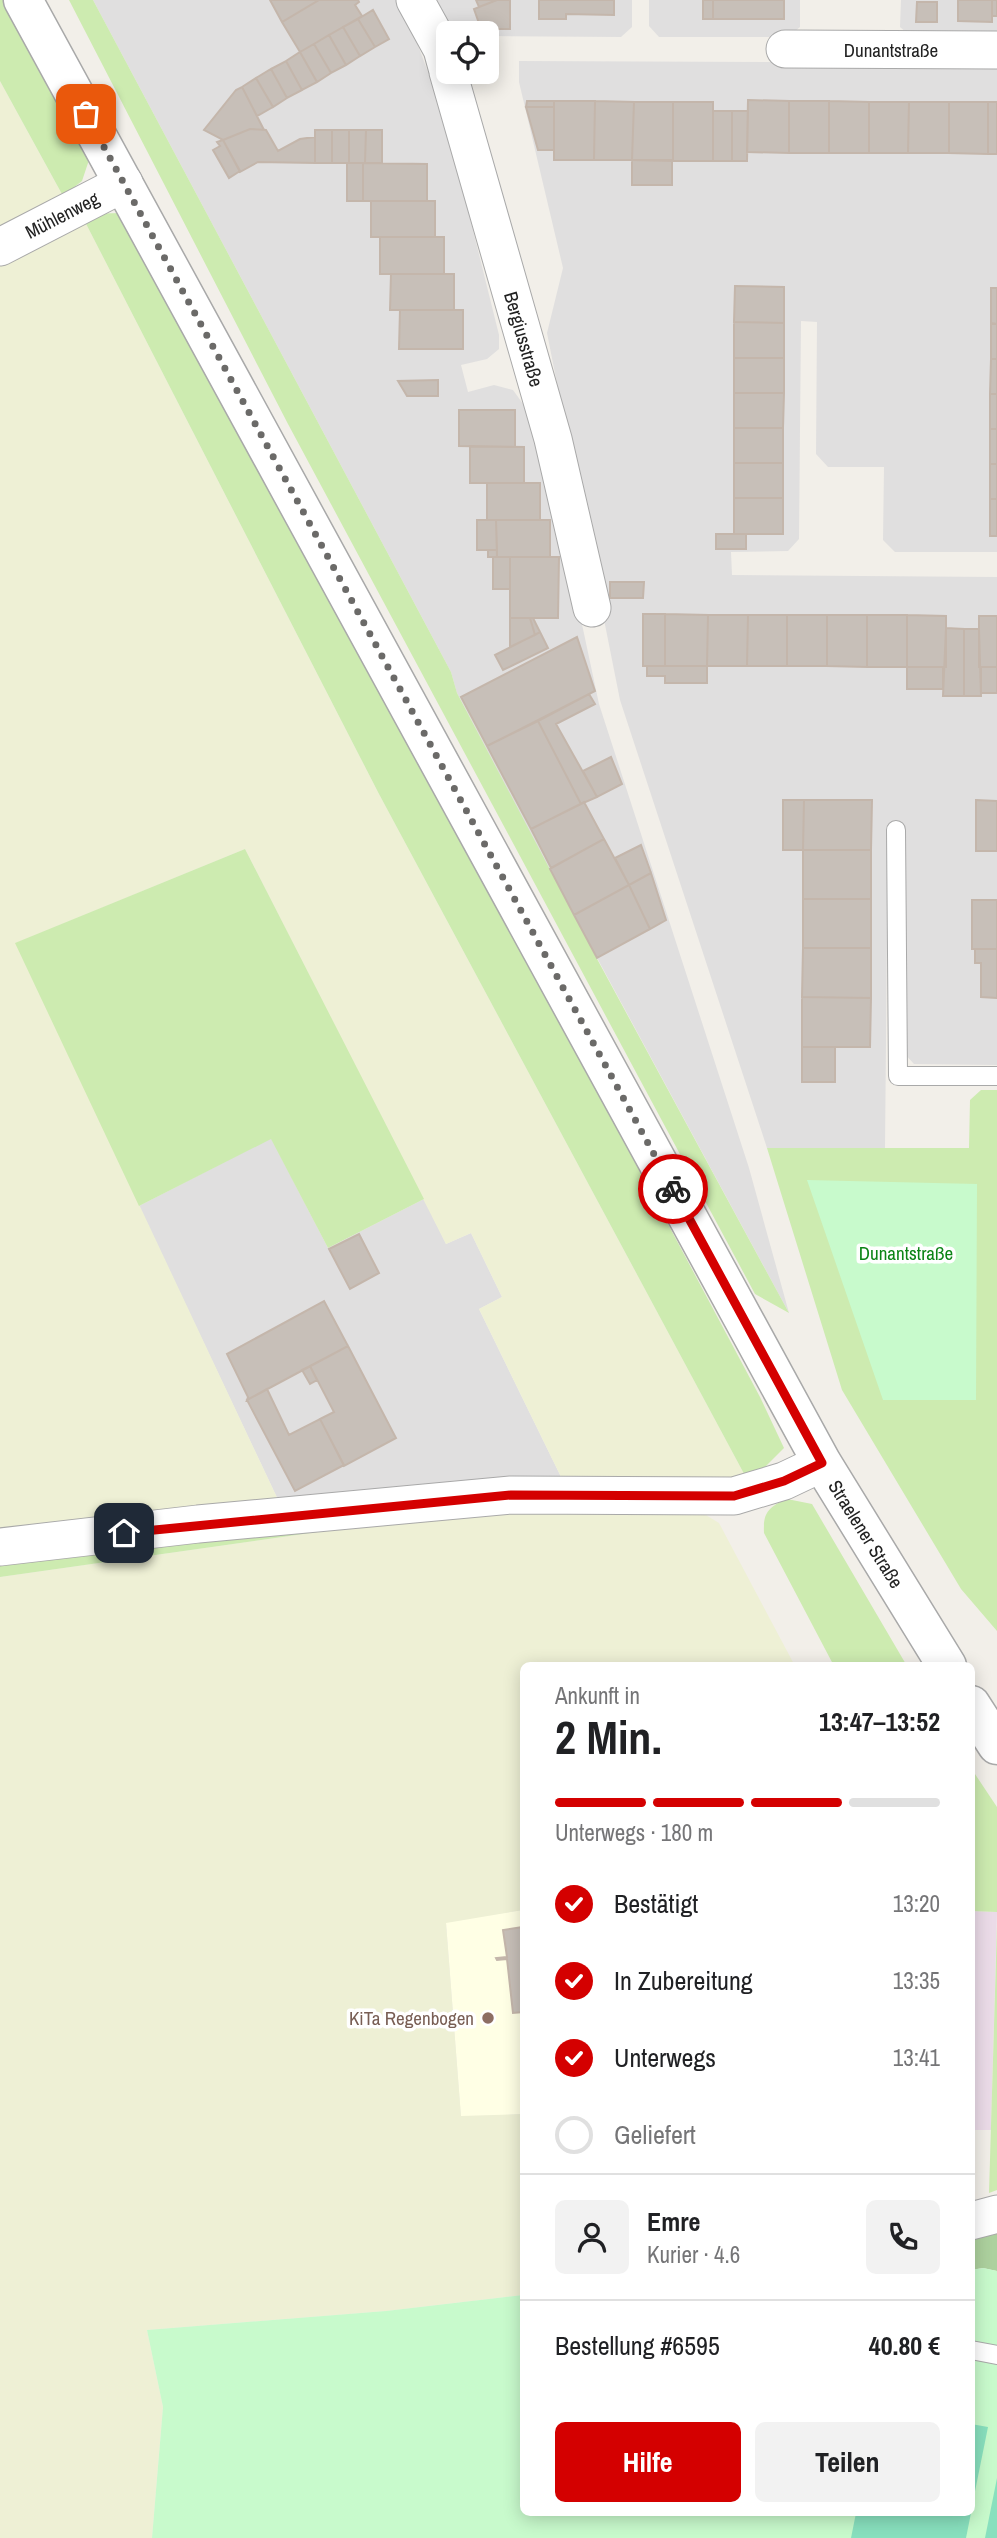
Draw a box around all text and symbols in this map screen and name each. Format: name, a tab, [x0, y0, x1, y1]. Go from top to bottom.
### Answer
map controls	[436, 21, 499, 84]
button: locate	[436, 21, 499, 84]
street label: Dunantstraße	[844, 37, 938, 63]
pin	[56, 84, 116, 144]
icon: bag	[67, 95, 105, 133]
street label: Mühlenweg	[21, 185, 104, 245]
street label: Bergiusstraße	[498, 288, 550, 390]
courier	[638, 1154, 708, 1224]
icon: bike	[654, 1170, 692, 1208]
park label: Dunantstraße	[859, 1240, 953, 1266]
street label: Straelener Straße	[822, 1475, 910, 1593]
pin	[94, 1503, 154, 1563]
icon: home	[105, 1514, 143, 1552]
text: Ankunft in	[555, 1680, 640, 1711]
text: 13:47–13:52	[819, 1704, 940, 1739]
text: 2 Min.	[555, 1706, 662, 1768]
text: Unterwegs · 180 m	[555, 1817, 713, 1848]
icon: check	[555, 1885, 593, 1923]
text: Bestätigt	[614, 1886, 698, 1921]
text: 13:20	[893, 1888, 940, 1919]
icon: check	[555, 1962, 593, 2000]
text: In Zubereitung	[614, 1963, 753, 1998]
text: 13:35	[893, 1965, 940, 1996]
place label: KiTa Regenbogen	[349, 2005, 474, 2031]
marker: KiTa Regenbogen	[480, 2010, 496, 2026]
icon: check	[555, 2039, 593, 2077]
text: Unterwegs	[614, 2040, 716, 2075]
text: 13:41	[893, 2042, 940, 2073]
text: Geliefert	[614, 2117, 696, 2152]
button: person	[555, 2200, 629, 2274]
button: phone	[866, 2200, 940, 2274]
text: Emre	[647, 2204, 700, 2239]
text: Kurier · 4.6	[647, 2239, 740, 2270]
text: Bestellung #6595	[555, 2328, 720, 2363]
text: 40.80 €	[869, 2328, 940, 2363]
button: Hilfe	[555, 2422, 741, 2502]
button: Teilen	[755, 2422, 940, 2502]

